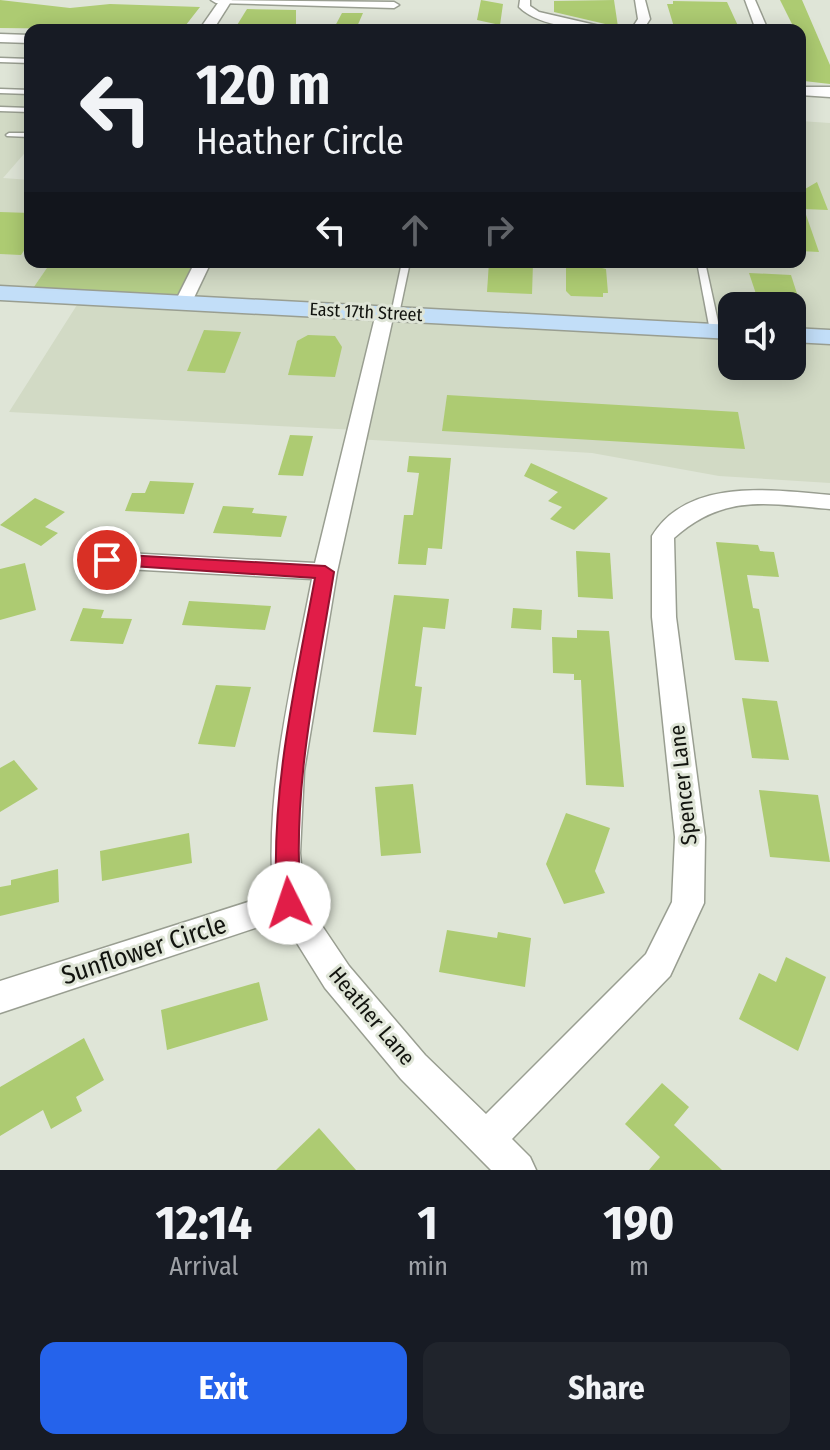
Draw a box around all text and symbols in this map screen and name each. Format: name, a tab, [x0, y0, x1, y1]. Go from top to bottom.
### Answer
text: 120 m	[196, 52, 331, 119]
icon: left	[64, 56, 168, 160]
text: Heather Circle	[196, 120, 404, 164]
icon: left	[309, 208, 353, 252]
icon: ahead	[393, 208, 437, 252]
icon: right	[477, 208, 521, 252]
map controls	[718, 292, 806, 380]
button: sound	[718, 292, 806, 380]
street label: East 17th Street	[309, 298, 423, 326]
pin	[73, 526, 141, 594]
icon: arrive	[85, 538, 129, 582]
street label: Spencer Lane	[663, 724, 703, 846]
position arrow	[247, 861, 331, 945]
street label: Sunflower Circle	[58, 909, 230, 991]
street label: Heather Lane	[323, 961, 421, 1071]
text: 12:14	[155, 1194, 252, 1252]
text: 1	[418, 1194, 438, 1252]
text: 190	[603, 1194, 675, 1252]
text: Arrival	[169, 1251, 238, 1282]
text: min	[408, 1251, 448, 1282]
text: m	[629, 1251, 649, 1282]
button: Exit	[40, 1342, 407, 1434]
button: Share	[423, 1342, 790, 1434]

